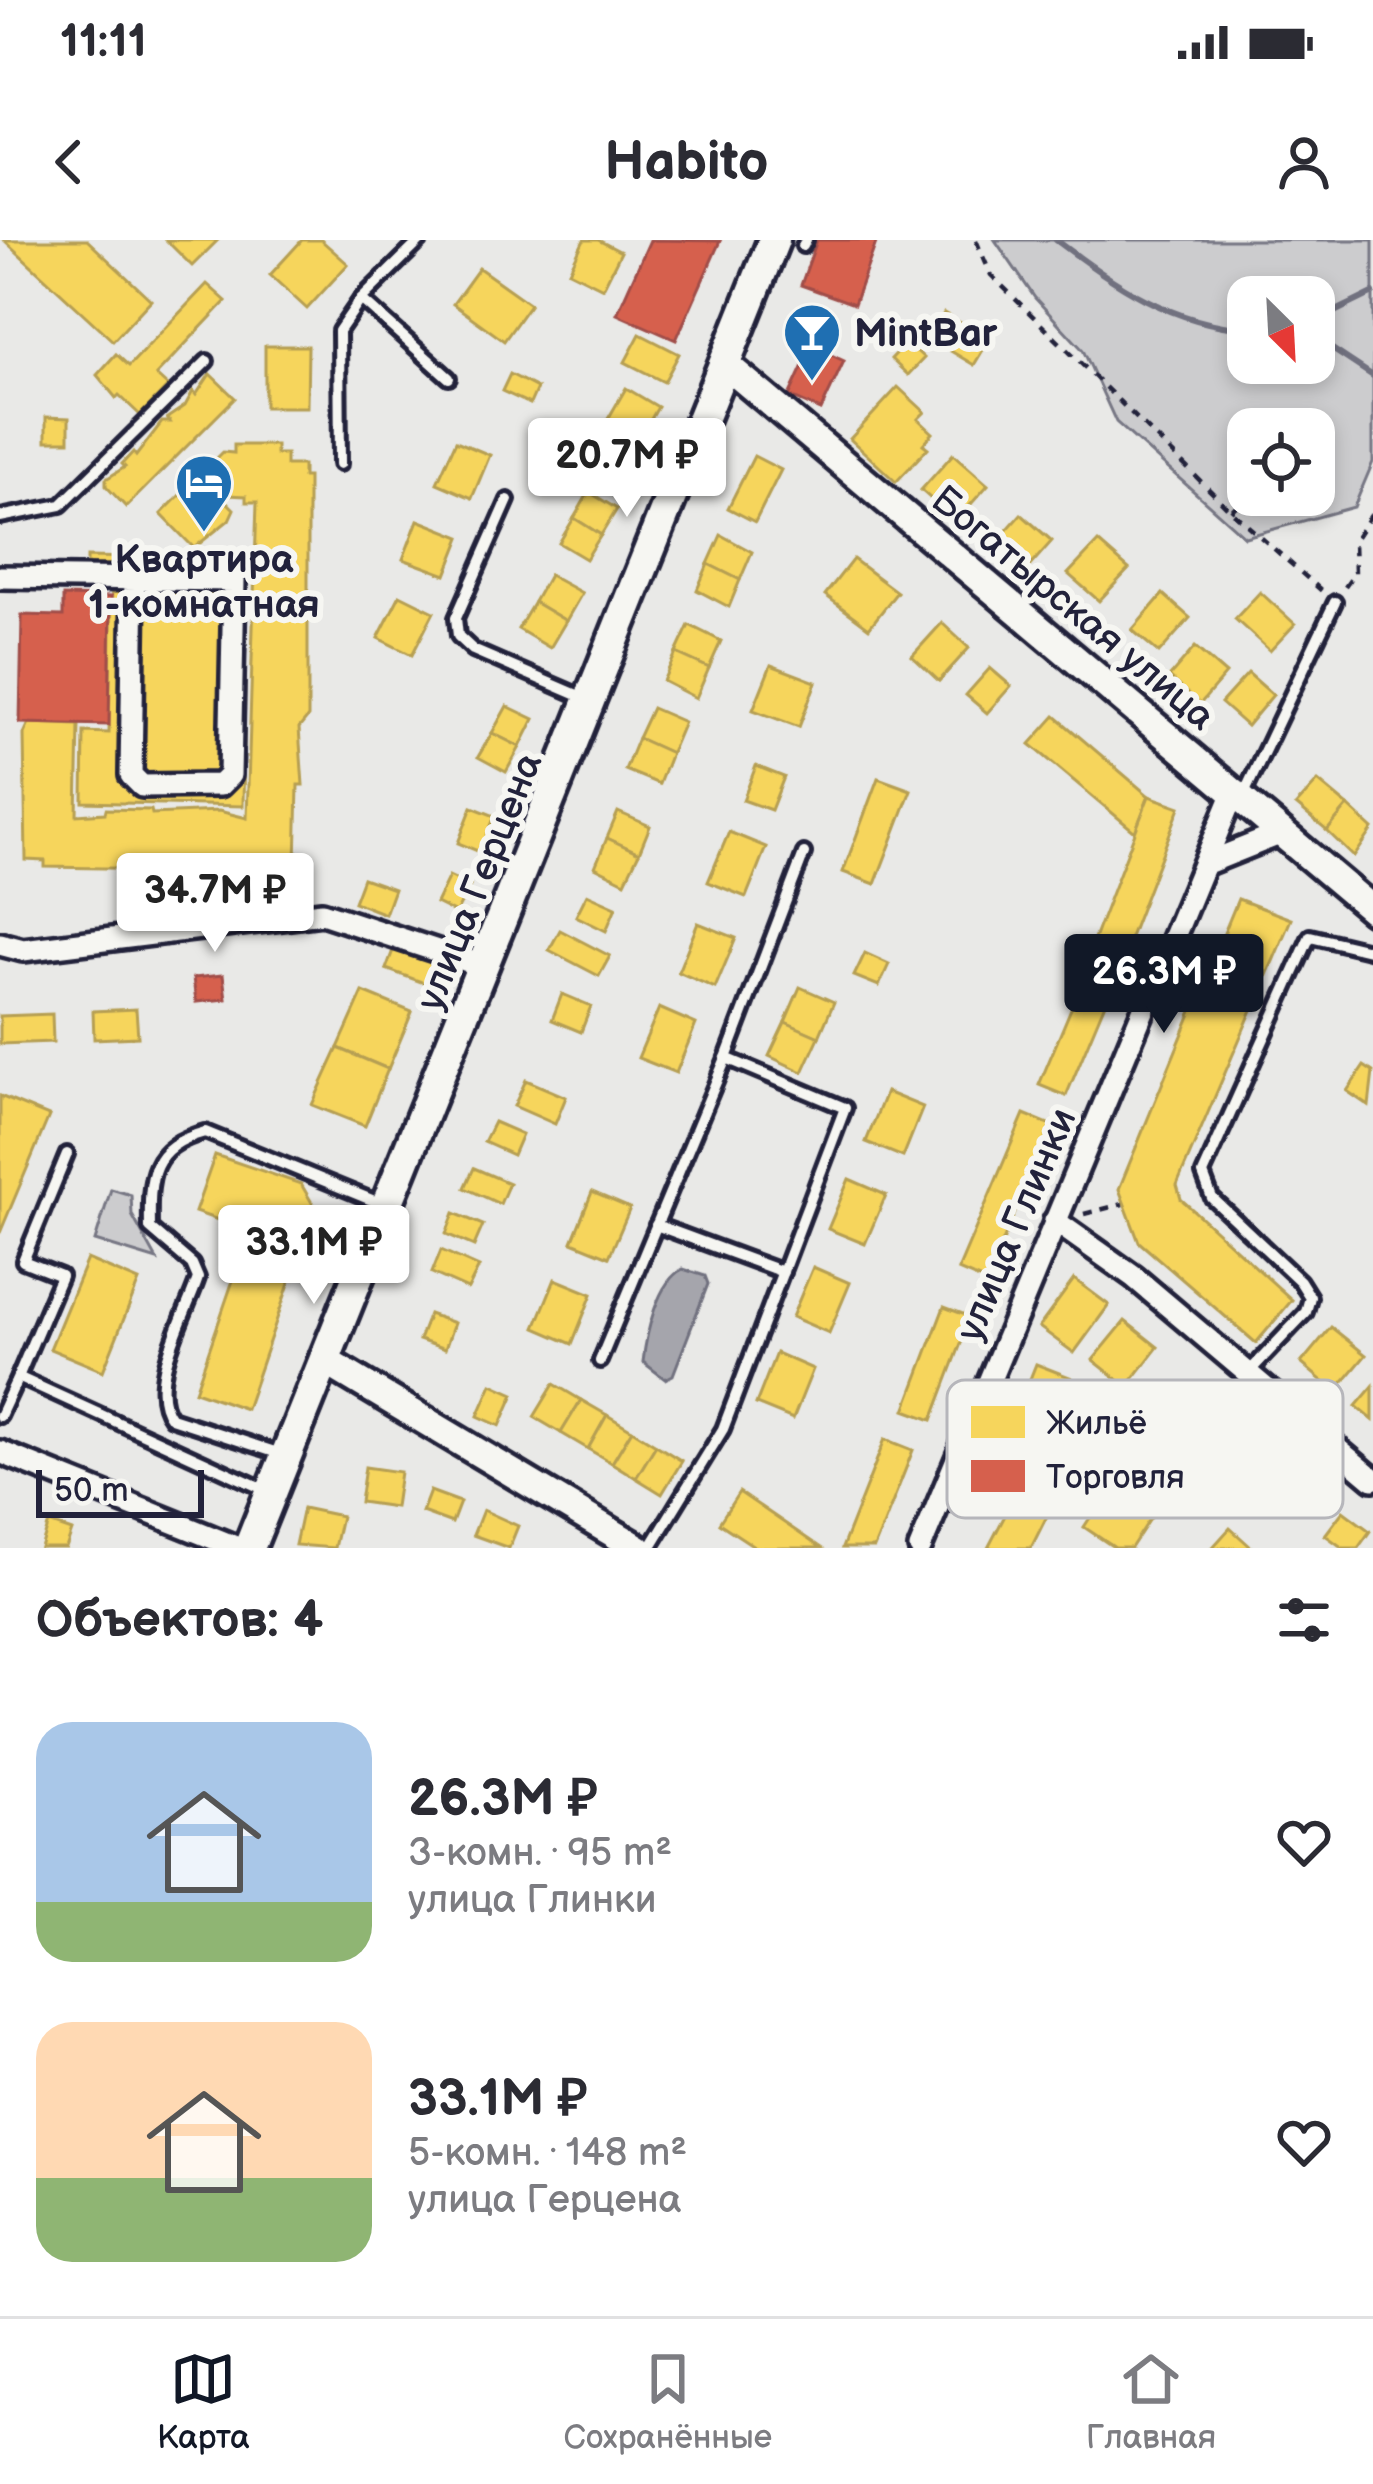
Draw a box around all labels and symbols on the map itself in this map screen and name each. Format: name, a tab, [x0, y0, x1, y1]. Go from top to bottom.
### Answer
north arrow	[1227, 276, 1335, 384]
bar icon: MintBar	[781, 301, 843, 383]
place label: MintBar	[854, 311, 998, 358]
pin: 20.7M ₽	[516, 418, 738, 520]
hotel icon: Квартира 1-комнатная	[173, 452, 235, 534]
street label: Богатырская улица	[921, 477, 1224, 741]
place label: Квартира 1-комнатная	[88, 537, 320, 629]
street label: улица Герцена	[407, 746, 553, 1018]
pin: 34.7M ₽	[104, 853, 326, 955]
pin: 26.3M ₽	[1053, 934, 1275, 1036]
street label: улица Глинки	[947, 1101, 1087, 1349]
pin: 33.1M ₽	[203, 1205, 425, 1307]
legend	[947, 1380, 1343, 1518]
text: Жильё	[1046, 1404, 1147, 1444]
text: Торговля	[1046, 1458, 1185, 1498]
scale bar	[36, 1464, 204, 1517]

